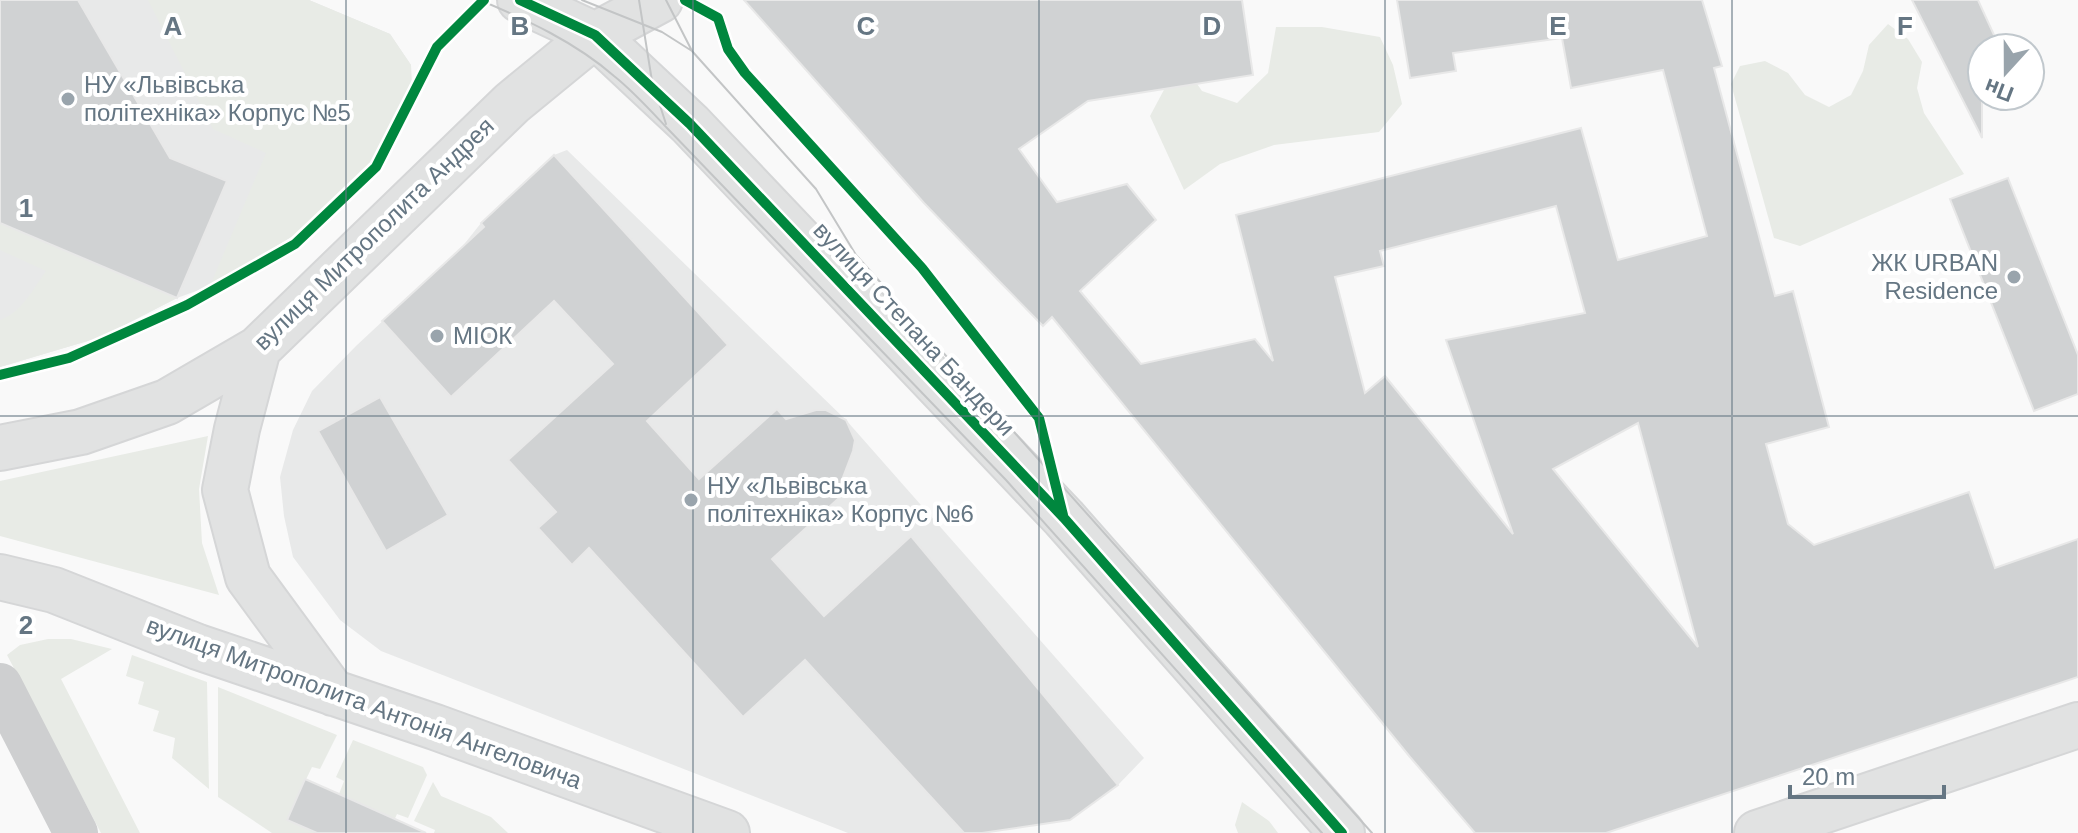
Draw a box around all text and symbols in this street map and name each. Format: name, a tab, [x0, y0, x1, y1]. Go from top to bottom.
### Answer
text: A	[164, 11, 183, 41]
text: B	[511, 11, 529, 41]
text: C	[857, 11, 876, 41]
text: D	[1203, 11, 1221, 41]
text: E	[1549, 11, 1567, 41]
text: F	[1897, 11, 1913, 41]
north arrow	[1966, 32, 2046, 112]
place label: НУ «Львівська політехніка» Корпус №5	[84, 71, 351, 126]
text: Пн	[1981, 73, 2017, 107]
marker: НУ «Львівська політехніка» Корпус №5	[59, 90, 77, 108]
street label: вулиця Митрополита Андрея	[248, 112, 499, 355]
text: 1	[19, 193, 33, 223]
street label: вулиця Степана Бандери	[808, 216, 1020, 441]
place label: ЖК URBAN Residence	[1871, 249, 1998, 304]
marker: ЖК URBAN Residence	[2005, 268, 2023, 286]
place label: МІОК	[453, 322, 512, 349]
marker: МІОК	[428, 327, 446, 345]
place label: НУ «Львівська політехніка» Корпус №6	[707, 472, 974, 527]
marker: НУ «Львівська політехніка» Корпус №6	[682, 491, 700, 509]
text: 2	[19, 610, 33, 640]
street label: вулиця Митрополита Антонія Ангеловича	[143, 611, 586, 794]
scale bar	[1790, 749, 1944, 799]
text: 20 m	[1802, 763, 1855, 790]

